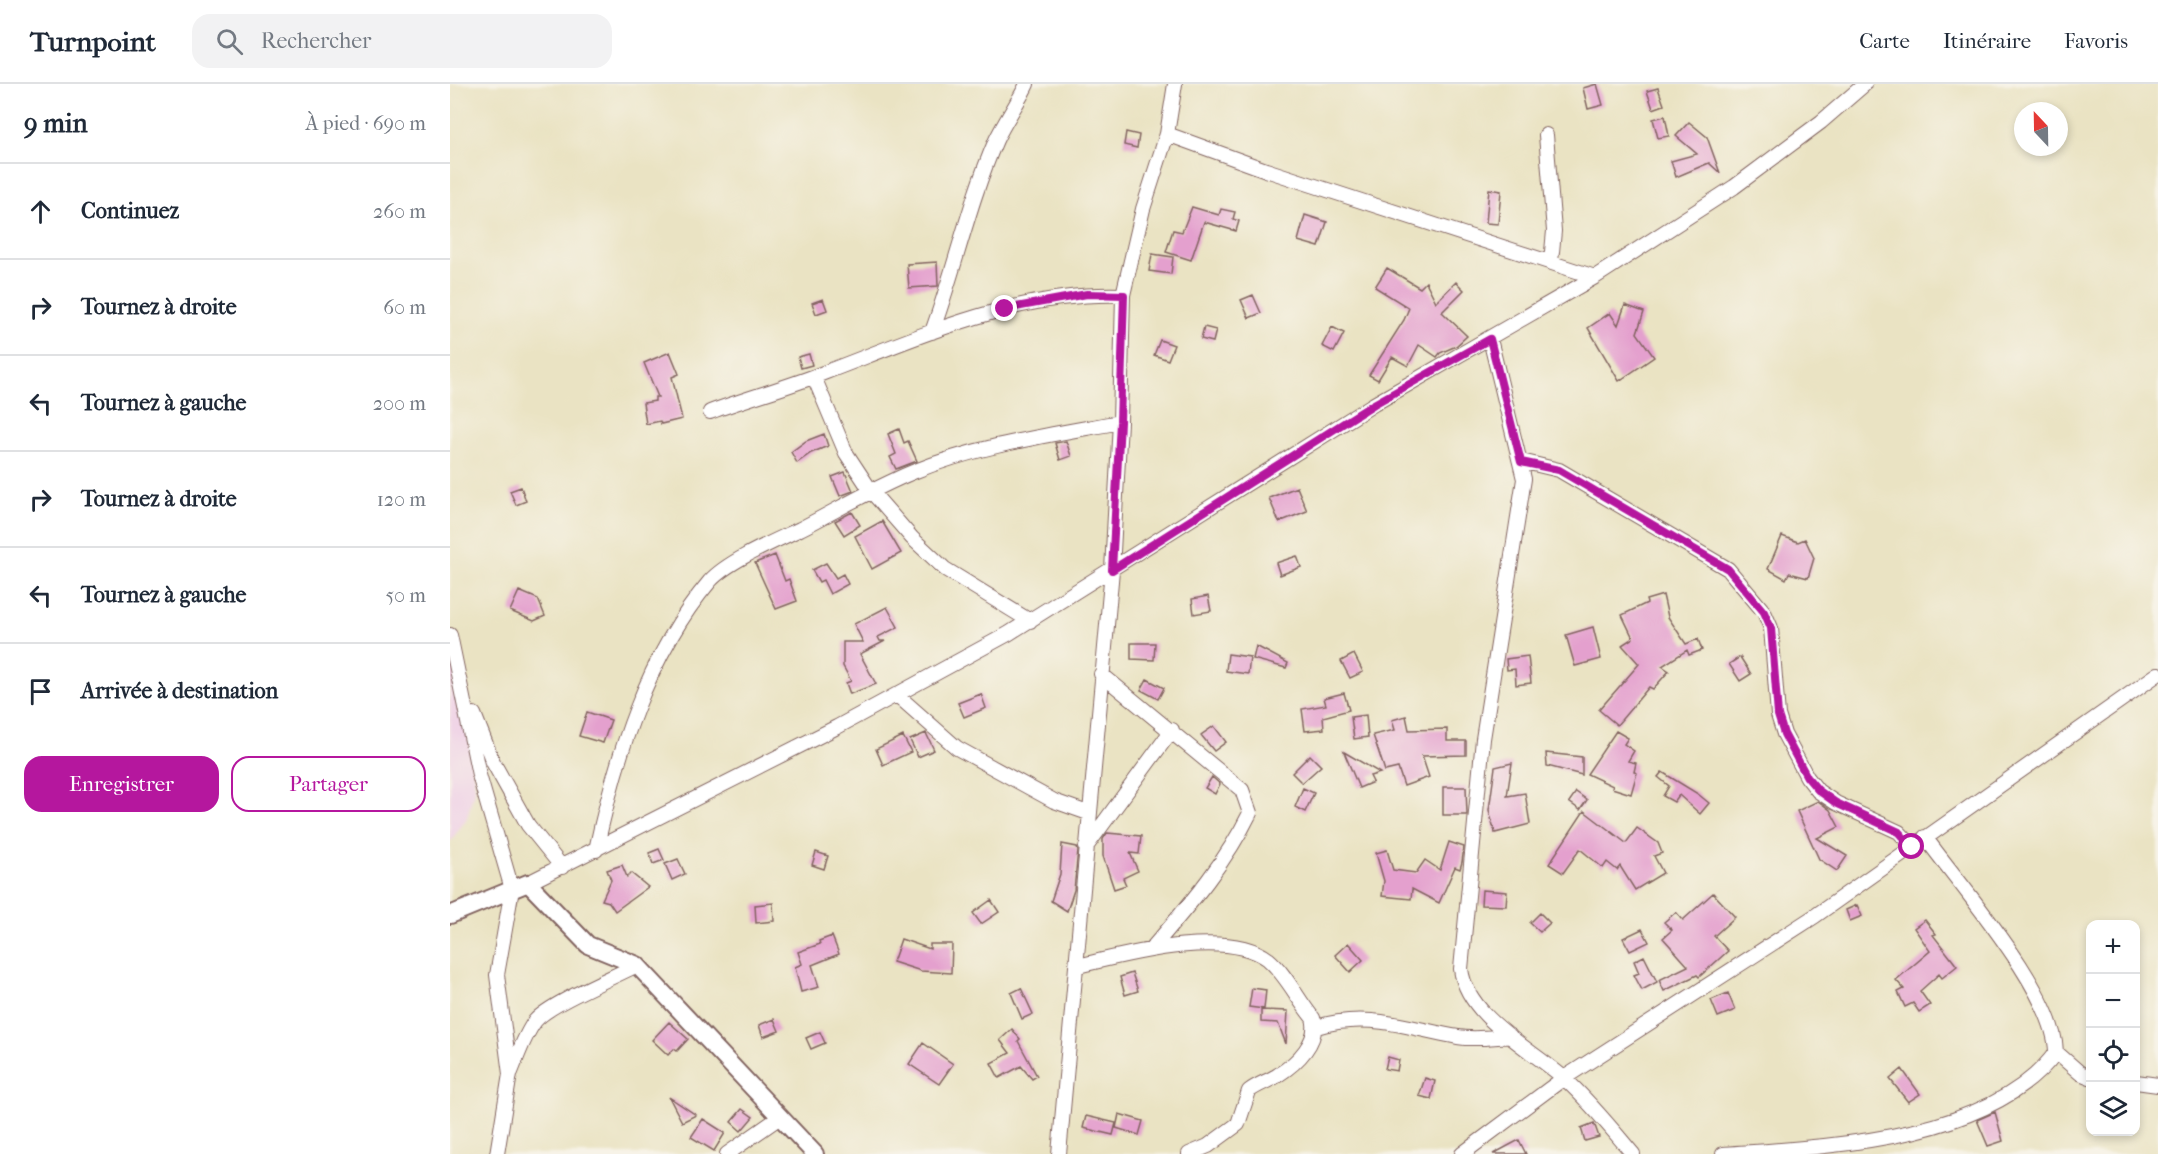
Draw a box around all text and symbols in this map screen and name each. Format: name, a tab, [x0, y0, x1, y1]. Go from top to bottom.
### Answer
search box	[192, 14, 612, 68]
text: Turnpoint	[30, 25, 156, 58]
icon: search	[213, 25, 246, 58]
text: Rechercher	[261, 28, 371, 54]
text: Carte	[1859, 29, 1910, 53]
text: Itinéraire	[1943, 29, 2031, 53]
text: Favoris	[2064, 29, 2128, 53]
north arrow	[2014, 102, 2068, 156]
text: 9 min	[24, 108, 88, 139]
text: À pied · 690 m	[306, 112, 426, 135]
icon: ahead	[24, 195, 57, 228]
text: Continuez	[81, 198, 179, 224]
text: 260 m	[373, 200, 426, 223]
icon: right	[24, 291, 57, 324]
text: Tournez à droite	[81, 294, 237, 320]
route end	[991, 295, 1017, 321]
text: 60 m	[383, 296, 426, 319]
icon: left	[24, 387, 57, 420]
text: Tournez à gauche	[81, 390, 246, 416]
text: 200 m	[373, 392, 426, 415]
icon: right	[24, 483, 57, 516]
text: Tournez à droite	[81, 486, 237, 512]
text: 120 m	[377, 488, 426, 511]
icon: left	[24, 579, 57, 612]
text: Tournez à gauche	[81, 582, 246, 608]
text: 50 m	[385, 584, 426, 607]
icon: arrive	[24, 675, 57, 708]
text: Arrivée à destination	[81, 678, 278, 704]
button: Enregistrer	[24, 756, 219, 812]
button: Partager	[231, 756, 426, 812]
route start	[1898, 833, 1924, 859]
map controls	[2086, 920, 2140, 1136]
button: +	[2086, 920, 2140, 974]
button: −	[2086, 974, 2140, 1028]
button: locate	[2086, 1028, 2140, 1082]
button: layers	[2086, 1082, 2140, 1136]

